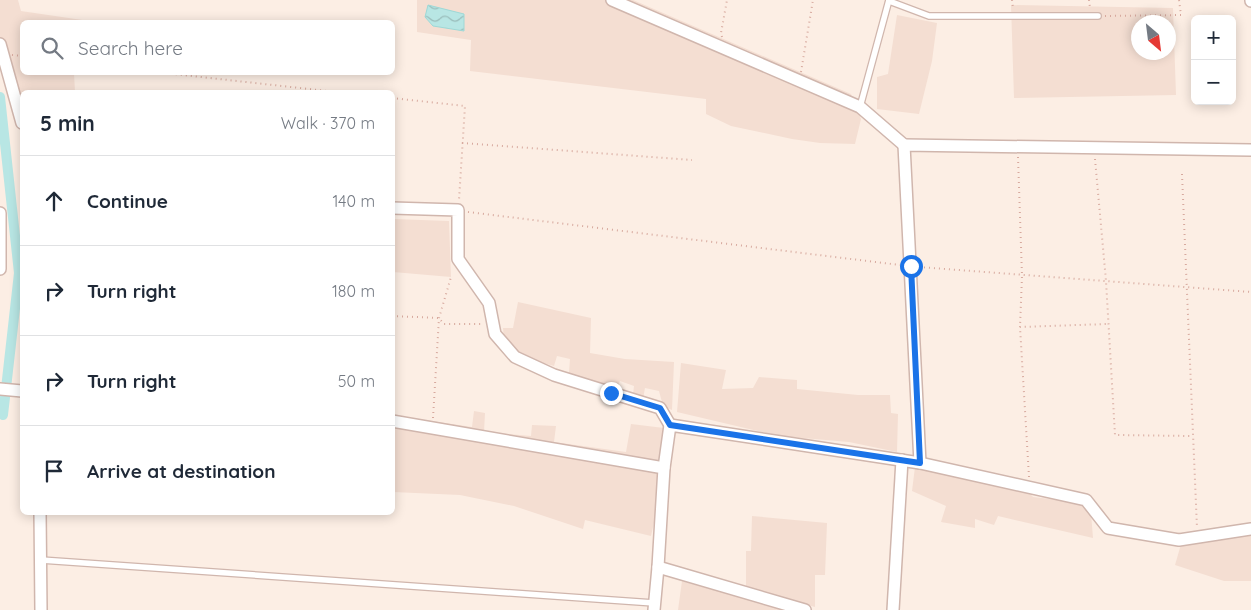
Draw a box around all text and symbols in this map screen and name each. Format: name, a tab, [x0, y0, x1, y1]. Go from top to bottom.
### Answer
north arrow	[1131, 15, 1176, 60]
map controls	[1191, 15, 1236, 105]
button: +	[1191, 15, 1236, 60]
search box	[20, 20, 395, 75]
icon: search	[38, 34, 66, 62]
text: Search here	[78, 36, 183, 60]
button: −	[1191, 60, 1236, 105]
text: 5 min	[40, 110, 95, 136]
text: Walk · 370 m	[281, 113, 375, 133]
icon: ahead	[40, 187, 68, 215]
text: Continue	[87, 189, 168, 213]
text: 140 m	[332, 191, 375, 211]
route start	[900, 255, 923, 278]
icon: right	[40, 277, 68, 305]
text: Turn right	[87, 279, 176, 303]
text: 180 m	[332, 281, 375, 301]
icon: right	[40, 367, 68, 395]
text: Turn right	[87, 369, 176, 393]
text: 50 m	[338, 371, 375, 391]
route end	[600, 382, 623, 405]
icon: arrive	[40, 457, 68, 485]
text: Arrive at destination	[87, 459, 276, 483]

